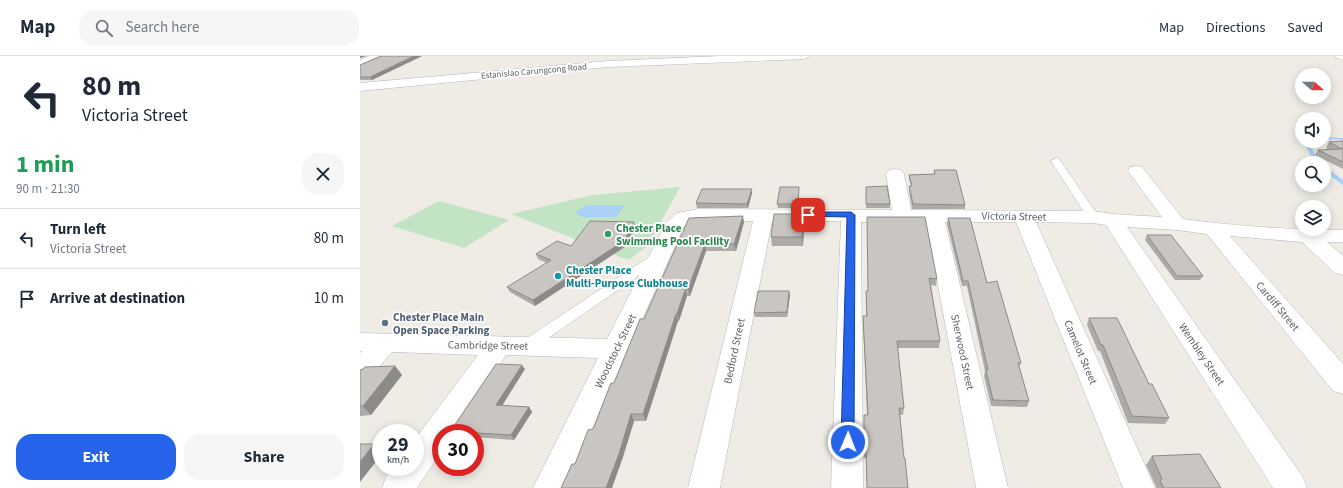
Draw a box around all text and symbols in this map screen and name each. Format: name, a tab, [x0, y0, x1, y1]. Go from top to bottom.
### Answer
search box	[79, 10, 359, 46]
text: Map	[20, 14, 55, 41]
icon: search	[93, 17, 115, 39]
text: Search here	[125, 17, 199, 38]
text: Map	[1159, 18, 1184, 38]
text: Directions	[1206, 18, 1265, 38]
text: Saved	[1287, 18, 1323, 38]
street label: Estanislao Carungcong Road	[480, 60, 588, 83]
text: 80 m	[82, 66, 141, 106]
north arrow	[1295, 68, 1331, 104]
map controls	[1295, 68, 1331, 236]
icon: left	[16, 72, 68, 124]
text: Victoria Street	[82, 103, 188, 128]
button: sound	[1295, 112, 1331, 148]
text: 1 min	[16, 147, 74, 182]
button: close	[302, 153, 344, 195]
button: search	[1295, 156, 1331, 192]
text: 90 m · 21:30	[16, 180, 80, 198]
pin	[791, 198, 825, 232]
button: layers	[1295, 200, 1331, 236]
icon: arrive	[797, 204, 819, 226]
street label: Victoria Street	[982, 208, 1047, 225]
text: Turn left	[50, 219, 106, 240]
place label: Chester Place Swimming Pool Facility	[616, 221, 730, 249]
icon: left	[16, 228, 38, 250]
text: 80 m	[314, 228, 344, 249]
marker: Chester Place Swimming Pool Facility	[603, 229, 613, 239]
text: Victoria Street	[50, 240, 126, 258]
place label: Chester Place Multi-Purpose Clubhouse	[566, 263, 689, 291]
marker: Chester Place Multi-Purpose Clubhouse	[553, 271, 563, 281]
street label: Cardiff Street	[1252, 278, 1303, 335]
icon: arrive	[16, 288, 38, 310]
text: Arrive at destination	[50, 288, 185, 309]
text: 10 m	[314, 288, 344, 309]
place label: Chester Place Main Open Space Parking	[393, 310, 490, 338]
street label: Woodstock Street	[591, 311, 640, 391]
street label: Sherwood Street	[947, 313, 978, 392]
street label: Bedford Street	[720, 317, 749, 385]
marker: Chester Place Main Open Space Parking	[380, 318, 390, 328]
street label: Camelot Street	[1060, 318, 1101, 387]
street label: Wembley Street	[1175, 320, 1228, 389]
street label: Cambridge Street	[448, 337, 529, 354]
position arrow	[827, 421, 869, 463]
speed limit sign: 30	[432, 424, 484, 476]
text: 29	[387, 431, 409, 459]
button: Exit	[16, 434, 176, 480]
button: Share	[184, 434, 344, 480]
text: km/h	[387, 453, 409, 467]

